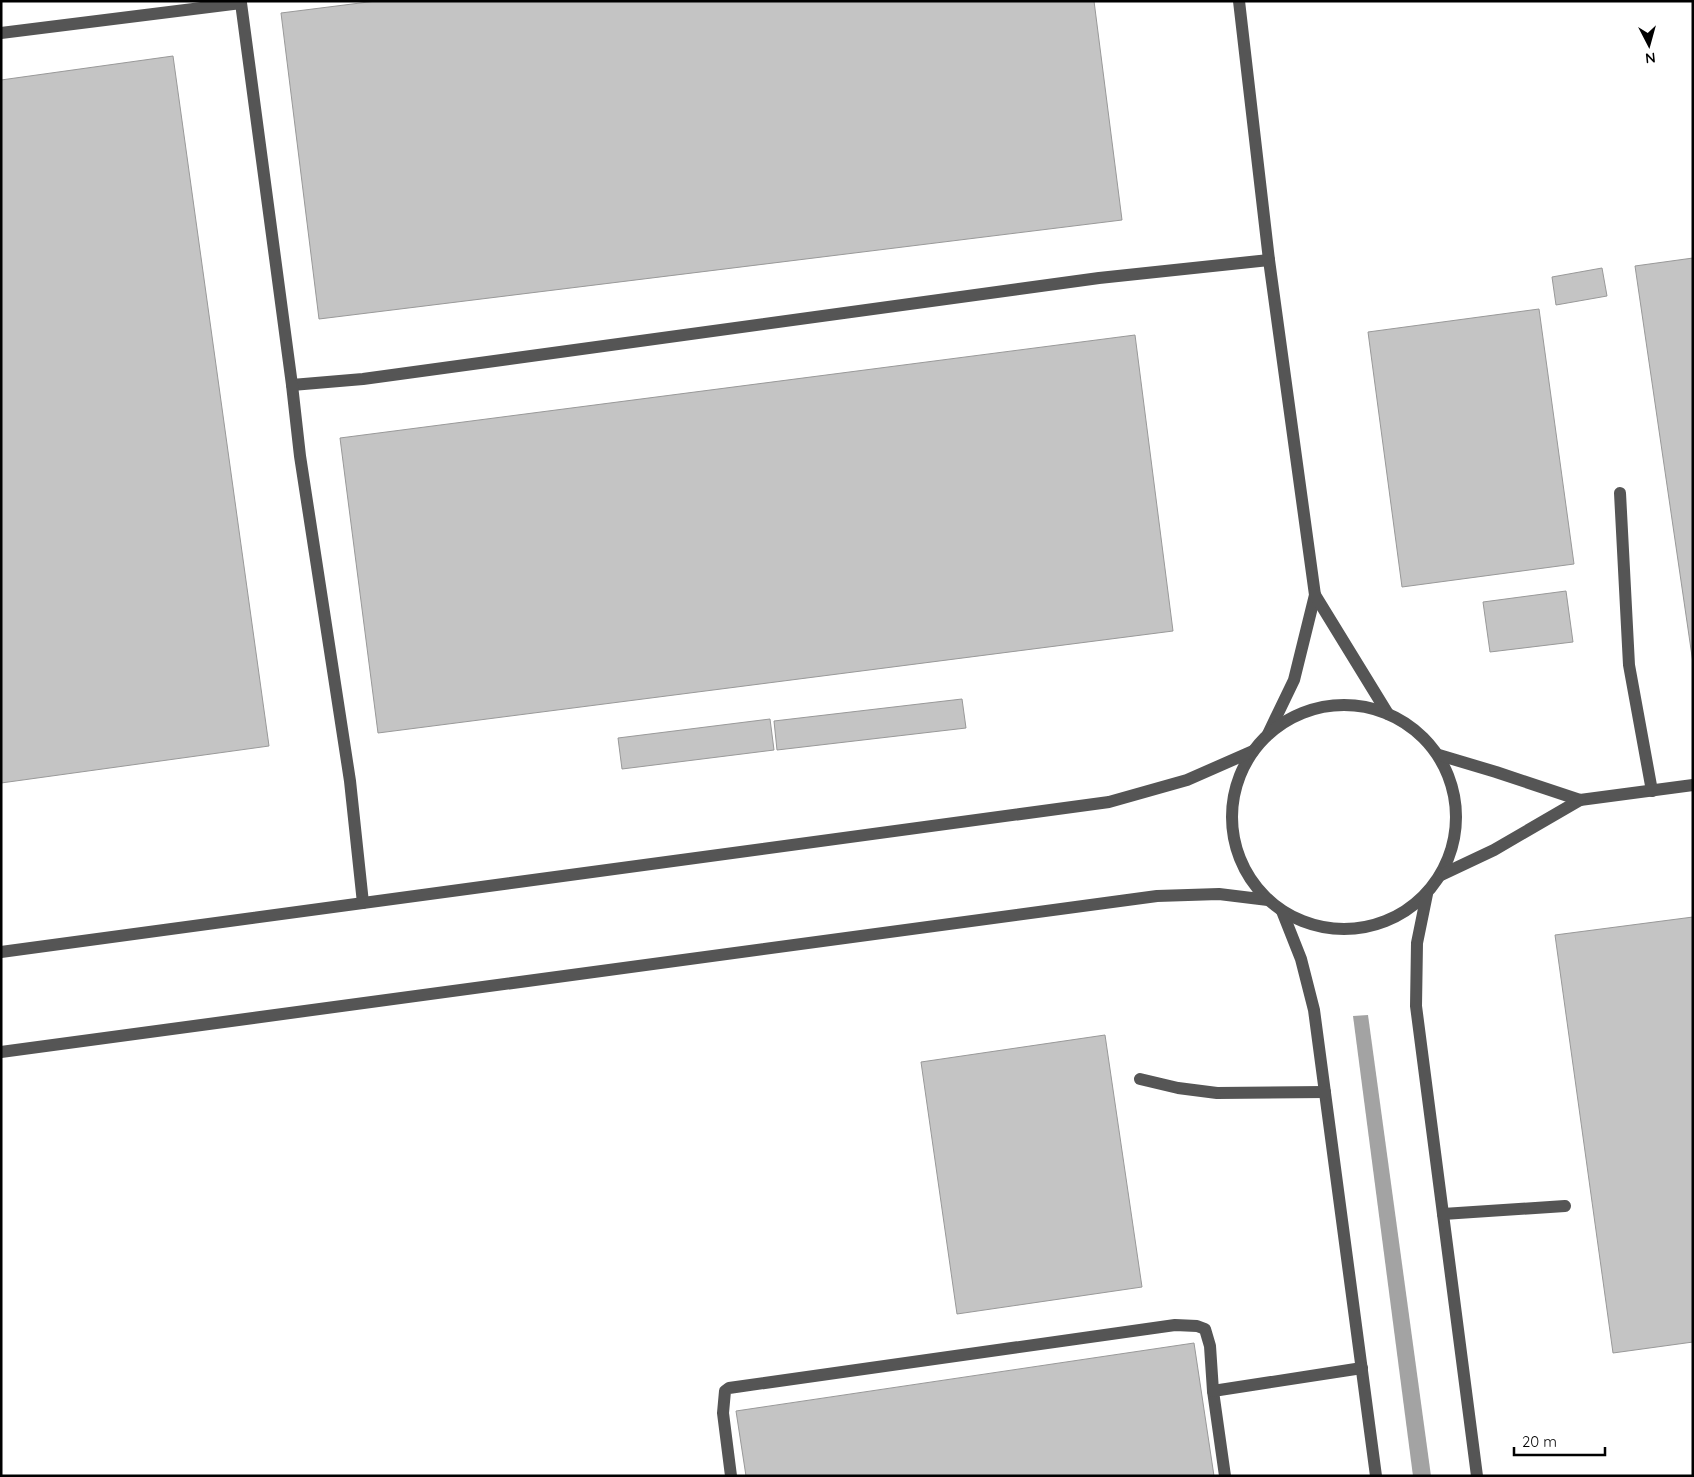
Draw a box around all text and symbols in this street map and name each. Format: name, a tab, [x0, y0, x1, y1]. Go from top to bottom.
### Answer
north arrow	[1624, 20, 1674, 70]
text: N	[1644, 48, 1656, 67]
scale bar	[1514, 1424, 1605, 1456]
text: 20 m	[1522, 1432, 1557, 1451]

